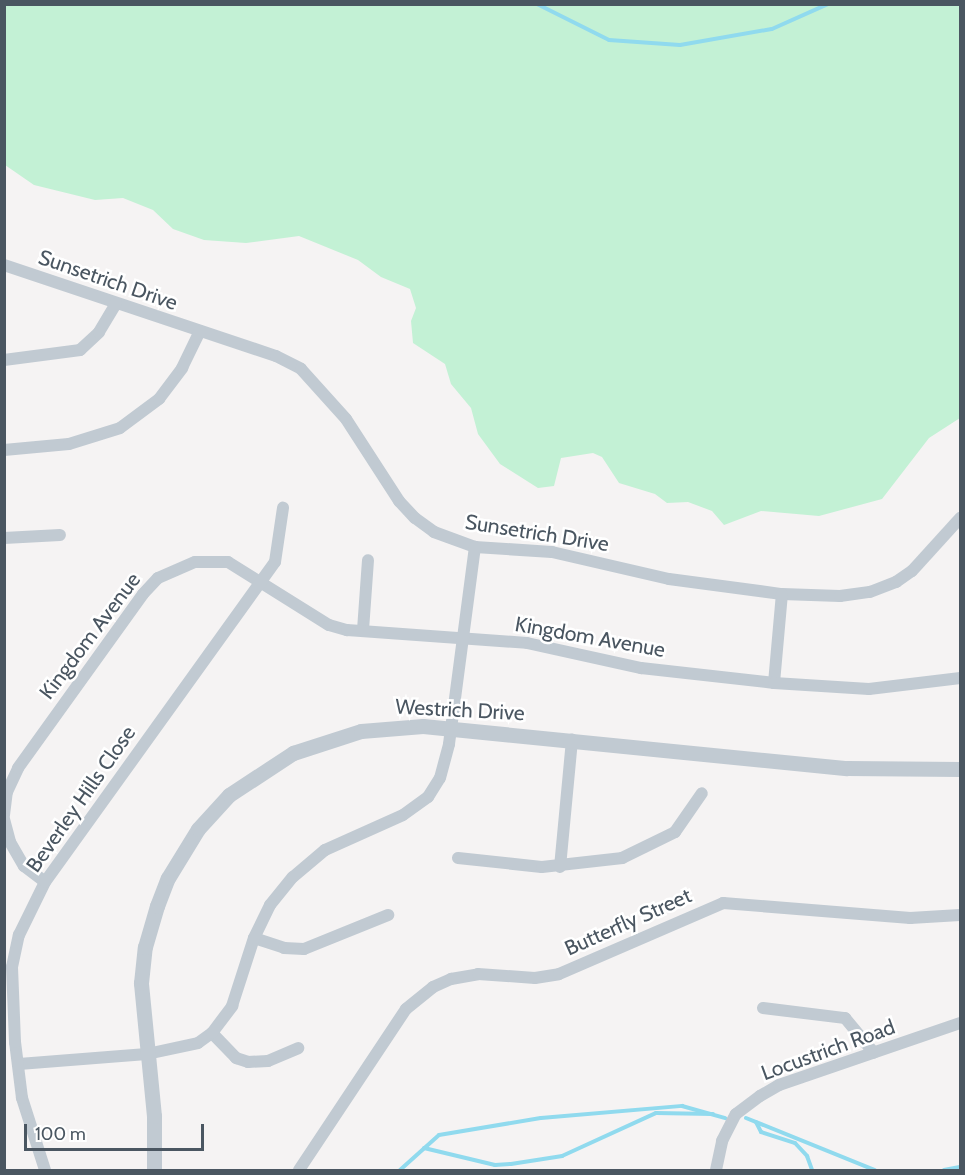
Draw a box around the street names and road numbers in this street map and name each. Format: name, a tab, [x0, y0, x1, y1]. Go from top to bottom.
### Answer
street label: Sunsetrich Drive	[35, 244, 181, 316]
street label: Sunsetrich Drive	[463, 509, 611, 557]
street label: Kingdom Avenue	[34, 568, 146, 704]
street label: Kingdom Avenue	[513, 611, 667, 663]
street label: Westrich Drive	[395, 694, 525, 726]
street label: Beverley Hills Close	[21, 721, 141, 877]
street label: Butterfly Street	[561, 883, 695, 961]
street label: Locustrich Road	[758, 1014, 898, 1086]

